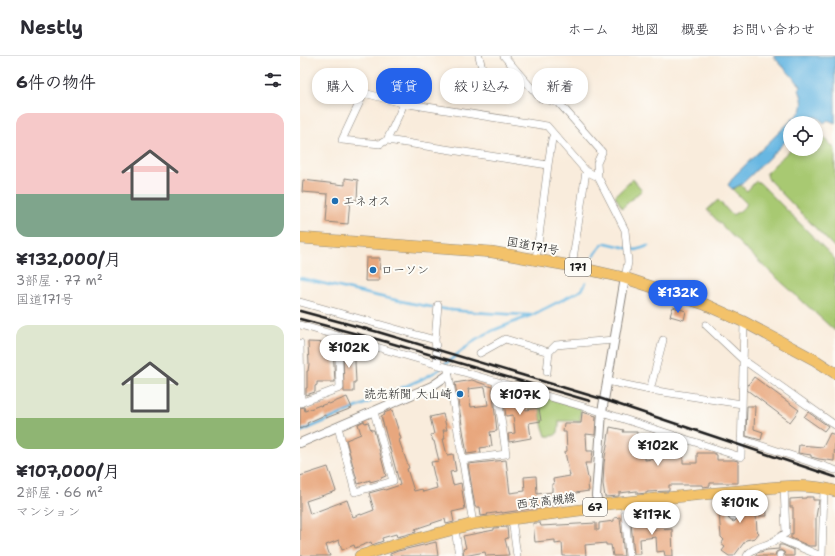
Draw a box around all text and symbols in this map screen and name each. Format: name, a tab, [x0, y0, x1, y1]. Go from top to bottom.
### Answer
text: Nestly	[20, 15, 83, 40]
text: ホーム	[568, 20, 609, 38]
text: 地図	[631, 20, 659, 38]
text: 概要	[681, 20, 709, 38]
text: お問い合わせ	[731, 20, 815, 38]
chip: 購入	[312, 68, 368, 104]
chip: 賃貸	[376, 68, 432, 104]
chip: 絞り込み	[440, 68, 524, 104]
chip: 新着	[532, 68, 588, 104]
icon: filters	[262, 69, 284, 91]
text: 6件の物件	[16, 71, 96, 93]
map controls	[783, 116, 823, 156]
button: locate	[783, 116, 823, 156]
icon: home	[114, 139, 186, 211]
place label: エネオス	[343, 193, 390, 209]
marker: エネオス	[330, 196, 340, 206]
street label: 国道171号	[505, 234, 561, 258]
text: ¥132,000/月	[16, 248, 121, 270]
road number: 171	[565, 258, 591, 276]
place label: ローソン	[381, 262, 429, 278]
marker: ローソン	[368, 265, 378, 275]
text: 3部屋 · 77 m²	[16, 272, 103, 289]
pin: ¥132K	[650, 280, 706, 314]
text: ¥132K	[657, 284, 699, 301]
text: 国道171号	[16, 291, 74, 308]
pin: ¥102K	[321, 335, 377, 369]
text: ¥102K	[329, 339, 369, 356]
icon: home	[114, 351, 186, 423]
pin: ¥107K	[492, 382, 548, 416]
place label: 読売新聞 大山崎	[364, 386, 452, 402]
text: ¥107K	[499, 386, 541, 403]
marker: 読売新聞 大山崎	[455, 389, 465, 399]
pin: ¥102K	[630, 433, 686, 467]
text: ¥102K	[638, 437, 678, 454]
text: ¥107,000/月	[16, 460, 120, 482]
text: 2部屋 · 66 m²	[16, 484, 103, 501]
street label: 西京高槻線	[515, 489, 577, 513]
pin: ¥101K	[712, 490, 768, 524]
text: ¥101K	[721, 494, 759, 511]
road number: 67	[583, 498, 607, 516]
pin: ¥117K	[624, 502, 680, 536]
text: マンション	[16, 503, 80, 520]
text: ¥117K	[633, 506, 671, 523]

